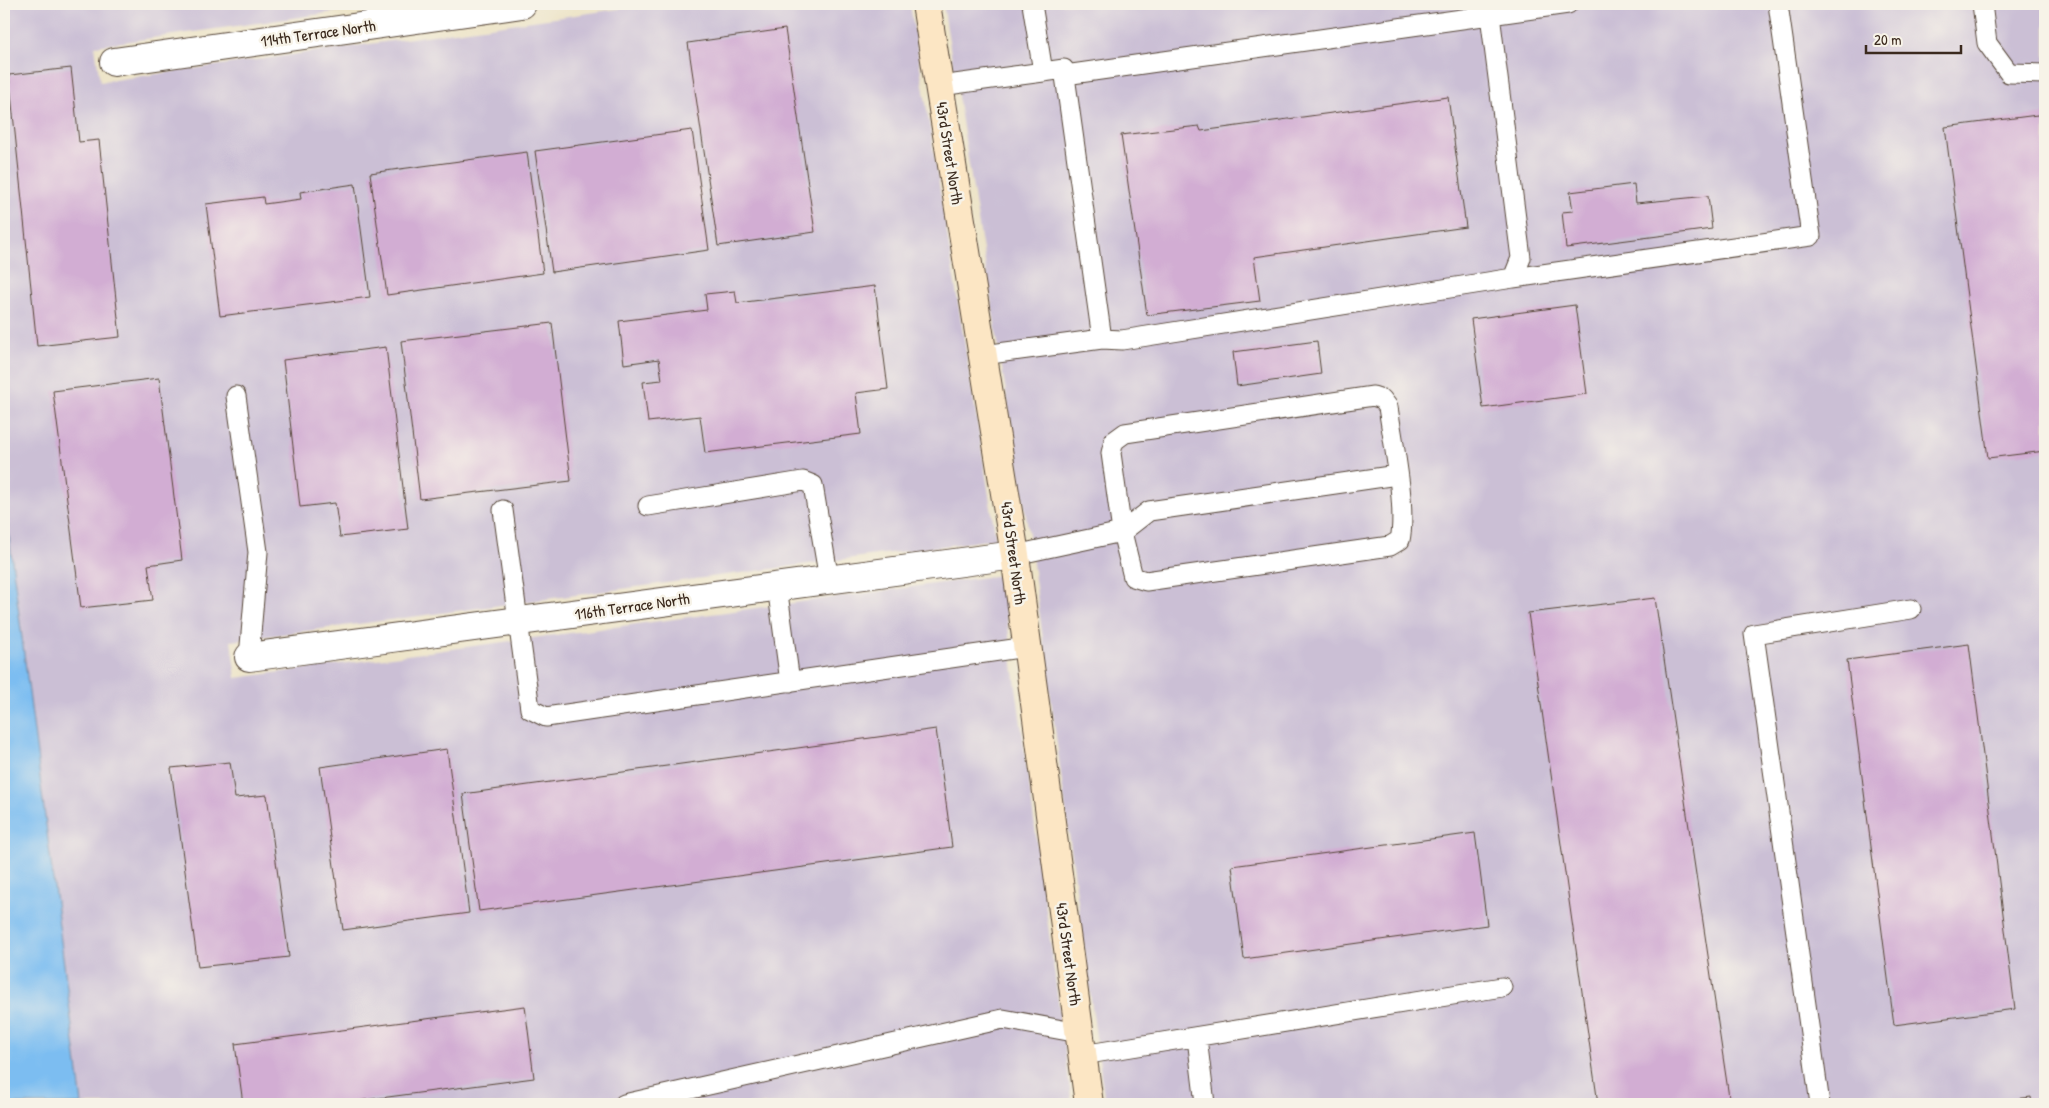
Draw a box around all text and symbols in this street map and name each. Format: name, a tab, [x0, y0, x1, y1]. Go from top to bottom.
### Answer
street label: 114th Terrace North	[259, 14, 377, 52]
scale bar	[1866, 22, 1962, 54]
text: 20 m	[1874, 29, 1901, 50]
street label: 43rd Street North	[931, 100, 969, 206]
street label: 43rd Street North	[996, 500, 1032, 606]
street label: 116th Terrace North	[573, 587, 691, 625]
street label: 43rd Street North	[1051, 901, 1087, 1007]

